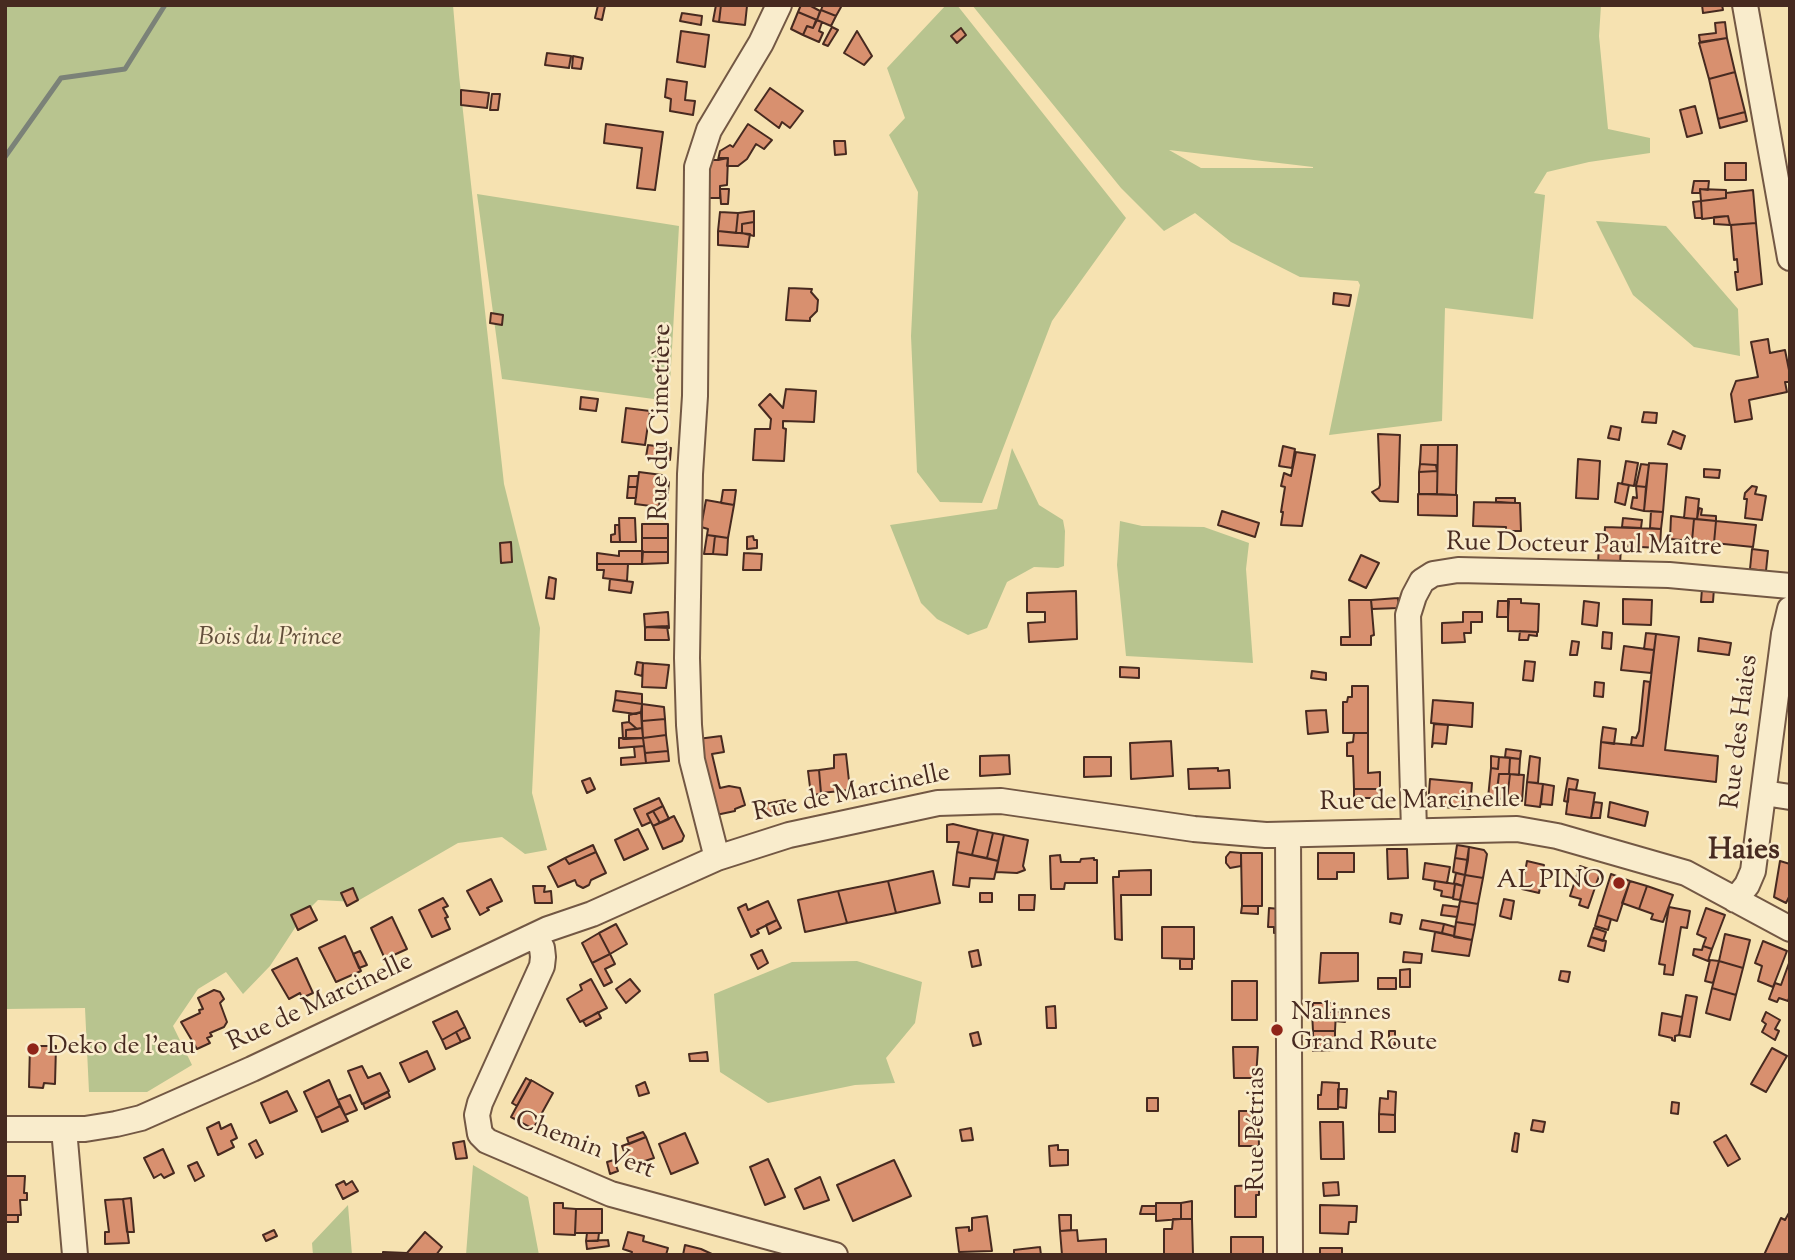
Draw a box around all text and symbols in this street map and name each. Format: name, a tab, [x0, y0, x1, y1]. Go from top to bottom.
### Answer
street label: Rue du Cimetière	[646, 323, 680, 521]
street label: Rue Docteur Paul Maître	[1446, 529, 1722, 565]
park label: Bois du Prince	[198, 624, 342, 656]
street label: Rue des Haies	[1717, 653, 1767, 811]
street label: Rue de Marcinelle	[751, 759, 953, 831]
street label: Rue de Marcinelle	[1320, 786, 1520, 820]
district label: Haies	[1708, 835, 1780, 871]
place label: AL PINO	[1497, 867, 1605, 899]
marker: AL PINO	[1611, 875, 1627, 891]
street label: Rue de Marcinelle	[224, 947, 418, 1061]
place label: Nalinnes Grand Route	[1291, 999, 1437, 1060]
marker: Nalinnes Grand Route	[1269, 1022, 1285, 1038]
place label: Deko de l'eau	[47, 1033, 195, 1065]
marker: Deko de l'eau	[25, 1041, 41, 1057]
street label: Rue Pétrias	[1243, 1067, 1275, 1191]
street label: Chemin Vert	[510, 1106, 658, 1188]

